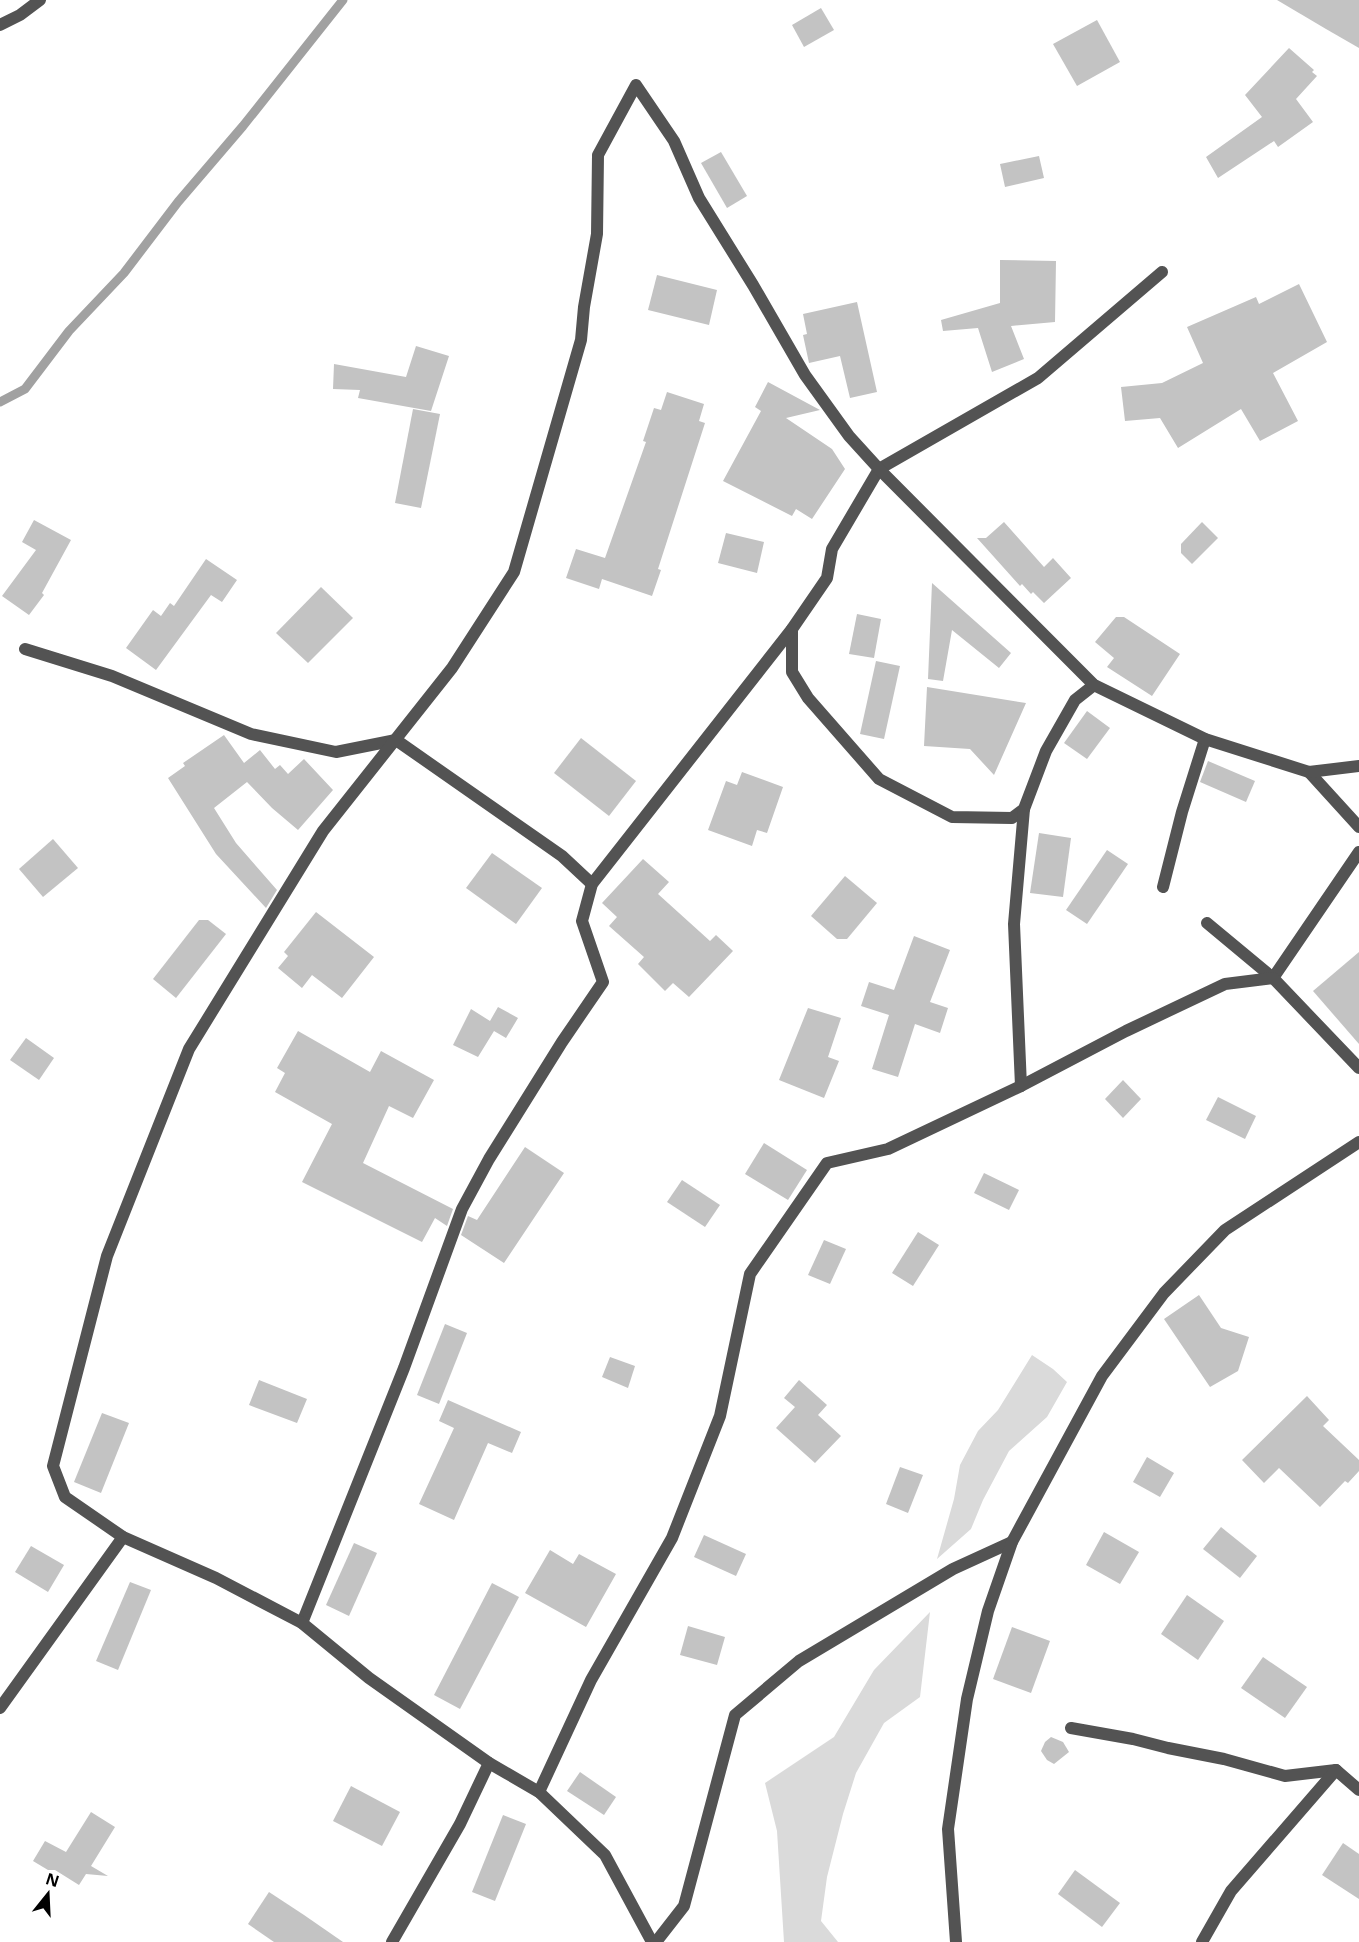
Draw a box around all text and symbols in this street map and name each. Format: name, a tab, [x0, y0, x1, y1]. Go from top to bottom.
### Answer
north arrow	[18, 1864, 78, 1924]
text: N	[43, 1867, 62, 1892]

